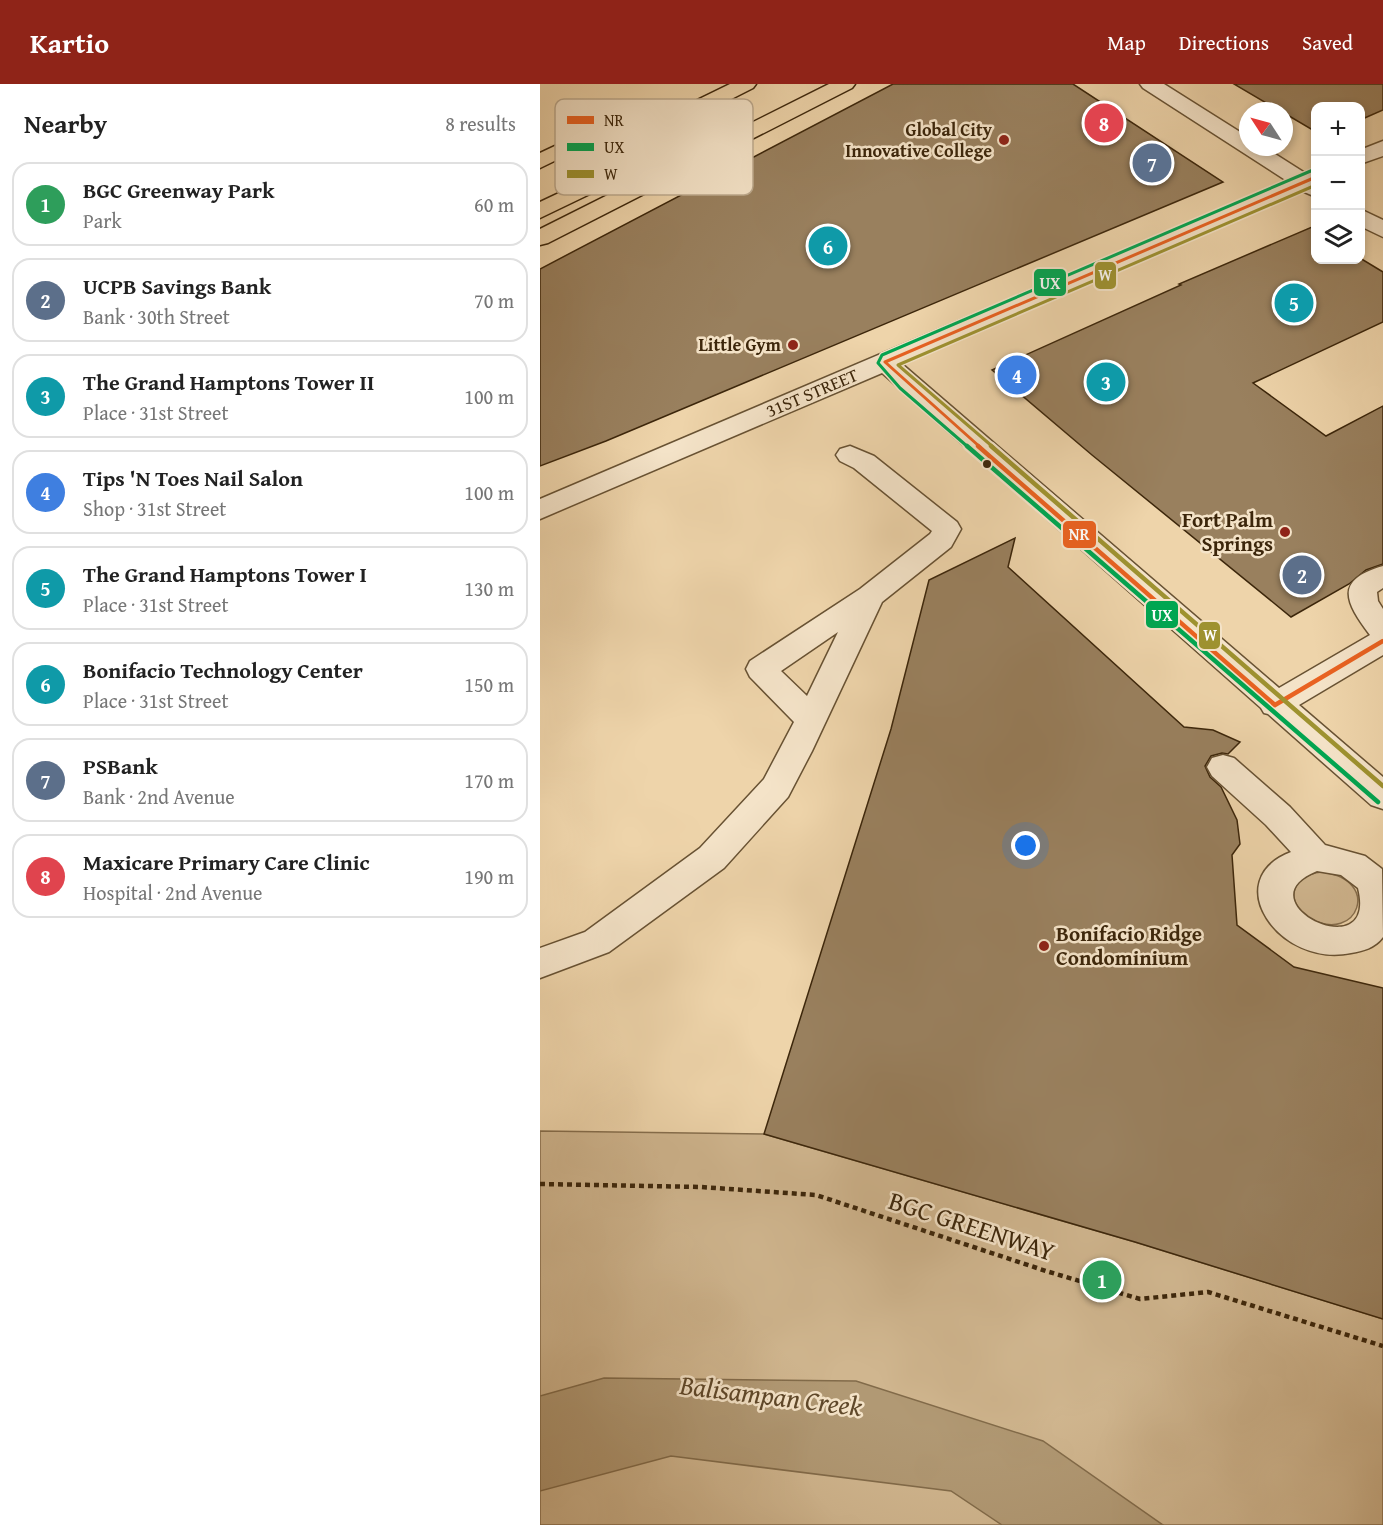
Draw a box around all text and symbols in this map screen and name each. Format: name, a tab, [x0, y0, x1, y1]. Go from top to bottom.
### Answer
text: Kartio	[30, 22, 109, 63]
text: Map	[1107, 27, 1146, 58]
text: Directions	[1179, 27, 1269, 58]
text: Saved	[1302, 27, 1353, 58]
legend	[555, 99, 753, 195]
pin: 8	[1084, 100, 1124, 146]
north arrow	[1239, 102, 1293, 156]
map controls	[1311, 102, 1365, 264]
button: +	[1311, 102, 1365, 156]
text: Nearby	[24, 104, 107, 143]
text: NR	[604, 108, 624, 132]
text: 8 results	[445, 109, 516, 138]
place label: Global City Innovative College	[845, 116, 993, 164]
marker: Global City Innovative College	[997, 133, 1011, 147]
text: UX	[604, 135, 625, 159]
pin: 7	[1132, 140, 1172, 185]
button: −	[1311, 156, 1365, 210]
text: W	[604, 162, 618, 186]
text: BGC Greenway Park	[83, 174, 275, 206]
text: 1	[40, 190, 51, 219]
text: 60 m	[474, 190, 514, 219]
text: Park	[83, 206, 122, 235]
button: layers	[1311, 210, 1365, 264]
pin: 6	[808, 224, 848, 268]
line badge: W	[1094, 261, 1117, 290]
text: W	[1098, 263, 1112, 287]
line badge: UX	[1033, 268, 1067, 297]
text: UCPB Savings Bank	[83, 270, 271, 302]
text: UX	[1040, 271, 1060, 295]
pin: 5	[1274, 280, 1314, 326]
text: 2	[40, 286, 51, 315]
text: 70 m	[474, 286, 514, 315]
text: Bank · 30th Street	[83, 302, 230, 331]
place label: Little Gym	[698, 331, 782, 358]
marker: Little Gym	[786, 338, 800, 352]
pin: 4	[998, 352, 1036, 398]
pin: 3	[1086, 360, 1126, 404]
street label: 31ST STREET	[762, 361, 862, 424]
text: The Grand Hamptons Tower II	[83, 366, 374, 398]
text: 3	[40, 382, 51, 411]
text: 100 m	[464, 382, 514, 411]
text: Place · 31st Street	[83, 398, 228, 427]
unlabelled marker	[981, 458, 993, 470]
text: Tips 'N Toes Nail Salon	[83, 462, 303, 494]
text: 4	[40, 478, 51, 507]
text: 100 m	[464, 478, 514, 507]
text: Shop · 31st Street	[83, 494, 226, 523]
place label: Fort Palm Springs	[1182, 504, 1273, 559]
line badge: NR	[1062, 520, 1097, 549]
text: NR	[1069, 522, 1089, 546]
marker: Fort Palm Springs	[1278, 525, 1292, 539]
pin: 2	[1282, 552, 1322, 598]
text: The Grand Hamptons Tower I	[83, 558, 367, 590]
text: 5	[40, 574, 51, 603]
text: 130 m	[464, 574, 514, 603]
text: Place · 31st Street	[83, 590, 228, 619]
line badge: UX	[1145, 600, 1179, 629]
text: UX	[1152, 603, 1172, 627]
line badge: W	[1198, 621, 1221, 650]
text: W	[1203, 623, 1217, 647]
text: Bonifacio Technology Center	[83, 654, 363, 686]
text: 6	[40, 670, 51, 699]
text: 150 m	[464, 670, 514, 699]
text: Place · 31st Street	[83, 686, 228, 715]
text: PSBank	[83, 750, 158, 782]
text: 7	[40, 766, 51, 795]
text: 170 m	[464, 766, 514, 795]
text: Bank · 2nd Avenue	[83, 782, 235, 811]
your location	[1011, 831, 1040, 860]
text: Maxicare Primary Care Clinic	[83, 846, 370, 878]
text: 8	[40, 862, 51, 891]
text: 190 m	[464, 862, 514, 891]
text: Hospital · 2nd Avenue	[83, 878, 262, 907]
place label: Bonifacio Ridge Condominium	[1056, 918, 1202, 973]
marker: Bonifacio Ridge Condominium	[1037, 939, 1051, 953]
street label: BGC GREENWAY	[884, 1180, 1061, 1271]
pin: 1	[1082, 1258, 1122, 1302]
water label: Balisampan Creek	[677, 1364, 865, 1426]

